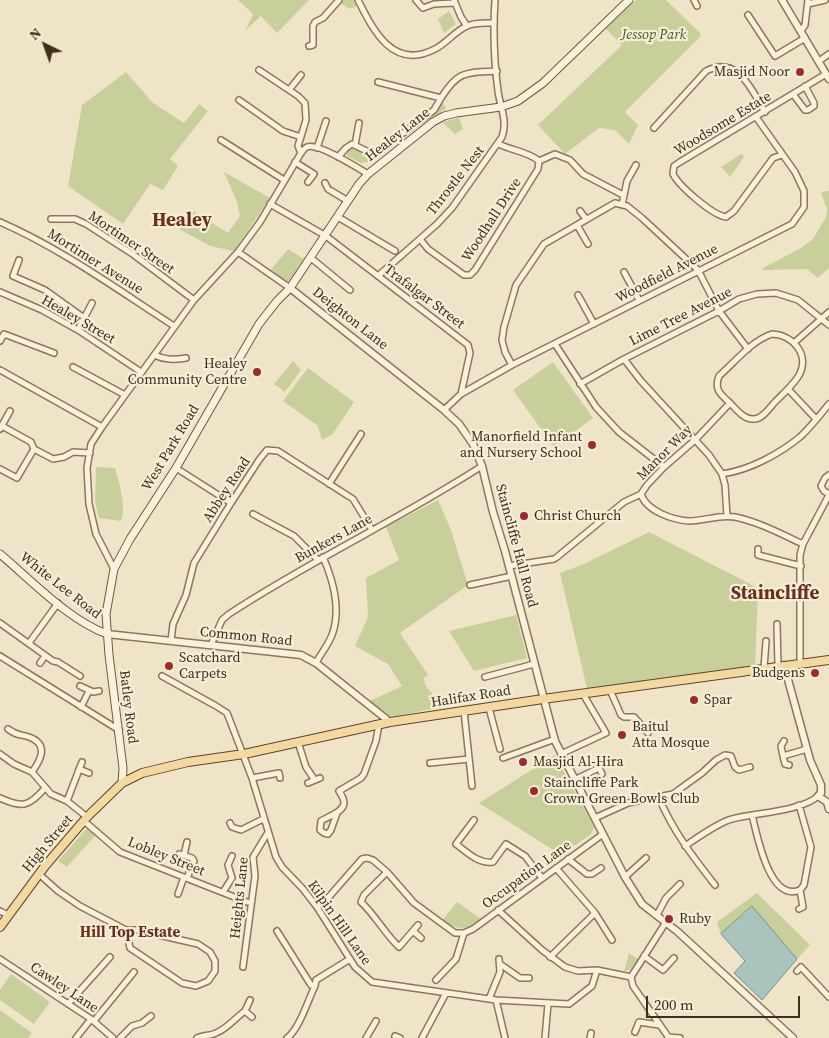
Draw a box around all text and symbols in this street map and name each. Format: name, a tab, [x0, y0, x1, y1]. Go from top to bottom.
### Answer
north arrow	[20, 20, 70, 70]
text: N	[24, 23, 45, 45]
park label: Jessop Park	[622, 27, 686, 43]
place label: Masjid Noor	[714, 64, 790, 80]
marker: Masjid Noor	[794, 66, 806, 78]
street label: Woodsome Estate	[671, 88, 775, 160]
street label: Healey Lane	[362, 105, 434, 165]
street label: Throstle Nest	[424, 143, 488, 219]
street label: Woodhall Drive	[459, 175, 525, 265]
street label: Mortimer Street	[85, 208, 177, 278]
district label: Healey	[152, 210, 212, 232]
street label: Mortimer Avenue	[44, 226, 146, 298]
street label: Woodfield Avenue	[613, 241, 721, 307]
street label: Trafalgar Street	[380, 261, 468, 333]
street label: Deighton Lane	[309, 284, 391, 354]
street label: Lime Tree Avenue	[627, 284, 735, 350]
street label: Healey Street	[38, 292, 118, 348]
place label: Healey Community Centre	[128, 356, 247, 388]
marker: Healey Community Centre	[251, 366, 263, 378]
street label: West Park Road	[139, 402, 203, 494]
street label: Manor Way	[634, 422, 696, 484]
place label: Manorfield Infant and Nursery School	[460, 429, 582, 462]
marker: Manorfield Infant and Nursery School	[586, 439, 598, 451]
street label: Abbey Road	[200, 454, 254, 526]
street label: Staincliffe Hall Road	[491, 482, 541, 610]
place label: Christ Church	[534, 508, 621, 524]
marker: Christ Church	[518, 510, 530, 522]
street label: Bunkers Lane	[292, 511, 376, 567]
street label: White Lee Road	[16, 549, 104, 623]
district label: Staincliffe	[731, 583, 819, 605]
street label: Common Road	[199, 624, 293, 650]
place label: Scatchard Carpets	[179, 650, 241, 682]
marker: Scatchard Carpets	[163, 660, 175, 672]
place label: Budgens	[752, 665, 805, 681]
marker: Budgens	[809, 667, 821, 679]
street label: Batley Road	[115, 669, 141, 745]
street label: Halifax Road	[430, 682, 512, 712]
place label: Spar	[704, 692, 732, 708]
marker: Spar	[688, 694, 700, 706]
place label: Baitul Atta Mosque	[632, 719, 710, 752]
marker: Baitul Atta Mosque	[616, 729, 628, 741]
place label: Masjid Al-Hira	[533, 754, 624, 770]
marker: Masjid Al-Hira	[517, 756, 529, 768]
place label: Staincliffe Park Crown Green Bowls Club	[544, 775, 700, 808]
marker: Staincliffe Park Crown Green Bowls Club	[528, 785, 540, 797]
street label: High Street	[19, 812, 77, 876]
street label: Lobley Street	[125, 834, 207, 880]
street label: Occupation Lane	[479, 837, 575, 913]
street label: Heights Lane	[227, 856, 253, 940]
street label: Kilpin Hill Lane	[304, 878, 374, 968]
place label: Ruby	[679, 911, 711, 927]
marker: Ruby	[663, 913, 675, 925]
district label: Hill Top Estate	[80, 924, 180, 942]
street label: Cawley Lane	[27, 959, 101, 1017]
scale bar	[649, 986, 803, 1018]
text: 200 m	[654, 994, 694, 1015]

